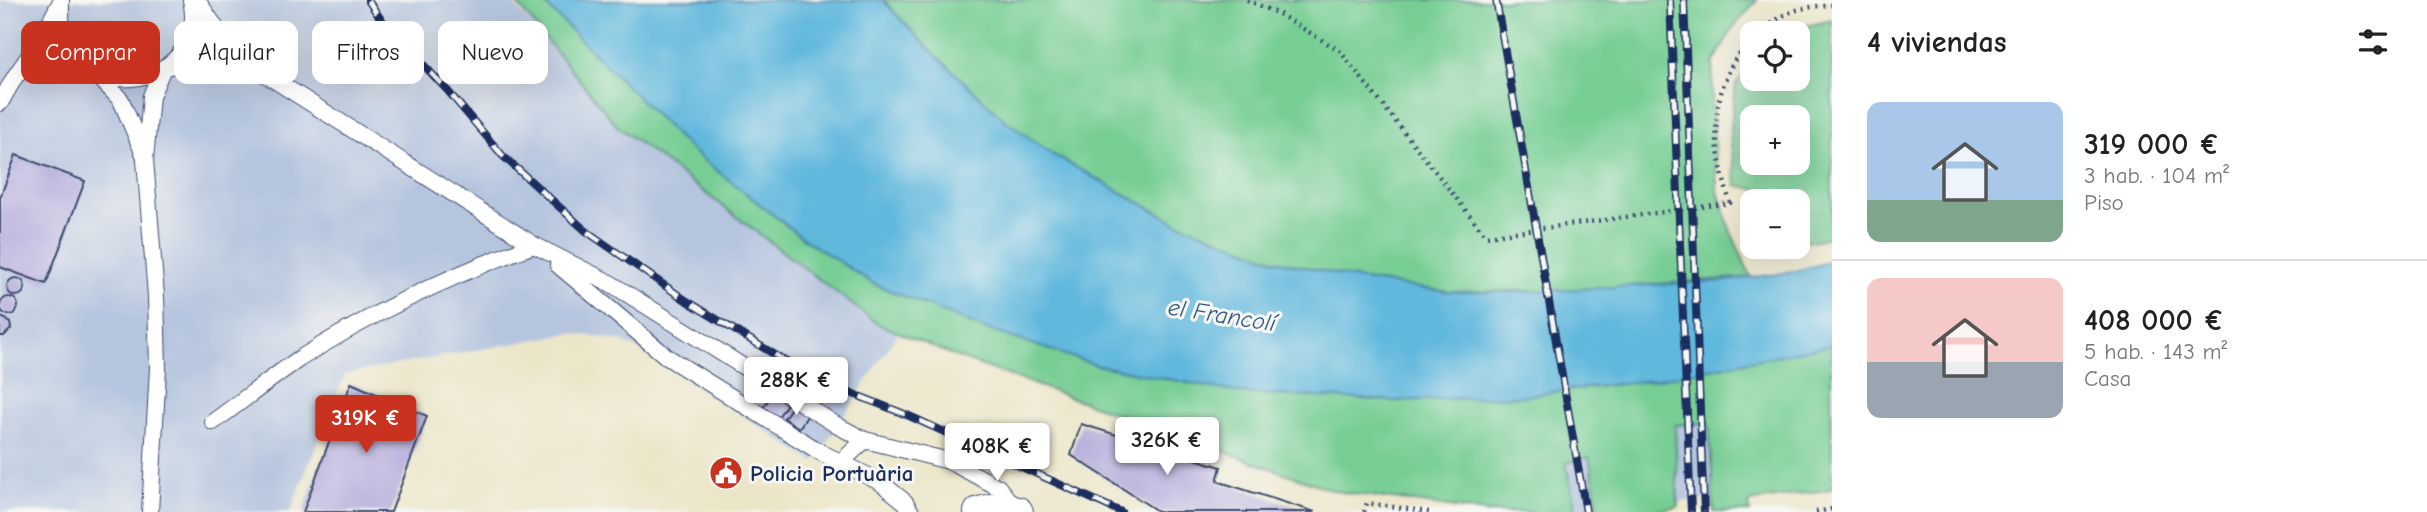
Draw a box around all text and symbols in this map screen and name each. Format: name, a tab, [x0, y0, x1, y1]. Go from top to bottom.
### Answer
chip: Comprar	[21, 21, 160, 84]
chip: Alquilar	[174, 21, 298, 84]
chip: Filtros	[312, 21, 424, 84]
chip: Nuevo	[438, 21, 548, 84]
map controls	[1740, 21, 1810, 259]
button: locate	[1740, 21, 1810, 91]
icon: filters	[2354, 23, 2392, 61]
text: 4 viviendas	[1867, 25, 2007, 60]
button: +	[1740, 105, 1810, 175]
text: 319 000 €	[2084, 127, 2220, 162]
icon: home	[1923, 130, 2007, 214]
text: 3 hab. · 104 m²	[2084, 162, 2229, 189]
button: −	[1740, 189, 1810, 259]
text: Piso	[2084, 189, 2124, 216]
water label: el Francolí	[1166, 293, 1280, 338]
text: 408 000 €	[2084, 303, 2224, 338]
icon: home	[1923, 306, 2007, 390]
text: 5 hab. · 143 m²	[2084, 338, 2227, 365]
pin: 288K €	[739, 358, 853, 417]
text: Casa	[2084, 365, 2131, 392]
text: 288K €	[760, 366, 832, 393]
pin: 319K €	[309, 396, 423, 455]
text: 319K €	[331, 404, 401, 431]
pin: 326K €	[1110, 418, 1224, 477]
pin: 408K €	[940, 424, 1054, 483]
text: 326K €	[1131, 426, 1203, 453]
text: 408K €	[961, 432, 1033, 459]
public building icon: Policia Portuària	[707, 454, 745, 492]
place label: Policia Portuària	[750, 460, 913, 487]

